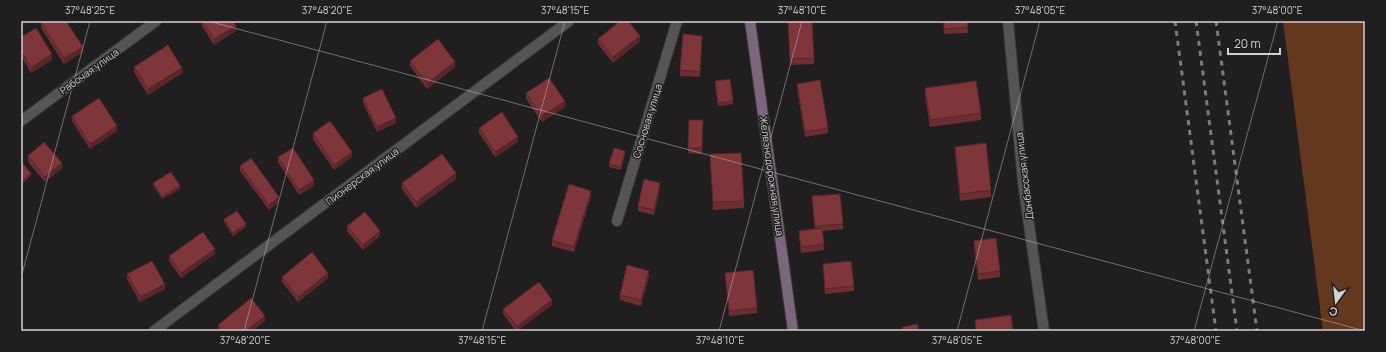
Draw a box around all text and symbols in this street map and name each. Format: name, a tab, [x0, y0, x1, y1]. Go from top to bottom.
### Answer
text: 37°48'25"E	[65, 3, 115, 17]
text: 37°48'20"E	[302, 3, 352, 17]
text: 37°48'15"E	[541, 3, 589, 17]
text: 37°48'10"E	[778, 3, 827, 17]
text: 37°48'05"E	[1015, 3, 1065, 17]
text: 37°48'00"E	[1252, 3, 1303, 17]
scale bar	[1228, 30, 1280, 56]
text: 20 m	[1234, 35, 1261, 52]
street label: Рабочая улица	[57, 45, 121, 97]
street label: Сосновая улица	[629, 82, 665, 160]
street label: Железнодорожная улица	[757, 115, 787, 237]
street label: Донбасская улица	[1012, 132, 1036, 220]
street label: Пионерская улица	[323, 144, 401, 208]
north arrow	[1316, 282, 1356, 322]
text: С	[1327, 304, 1339, 320]
text: 37°48'20"E	[220, 333, 270, 347]
text: 37°48'15"E	[458, 333, 506, 347]
text: 37°48'10"E	[696, 333, 745, 347]
text: 37°48'05"E	[932, 333, 982, 347]
text: 37°48'00"E	[1170, 333, 1221, 347]

